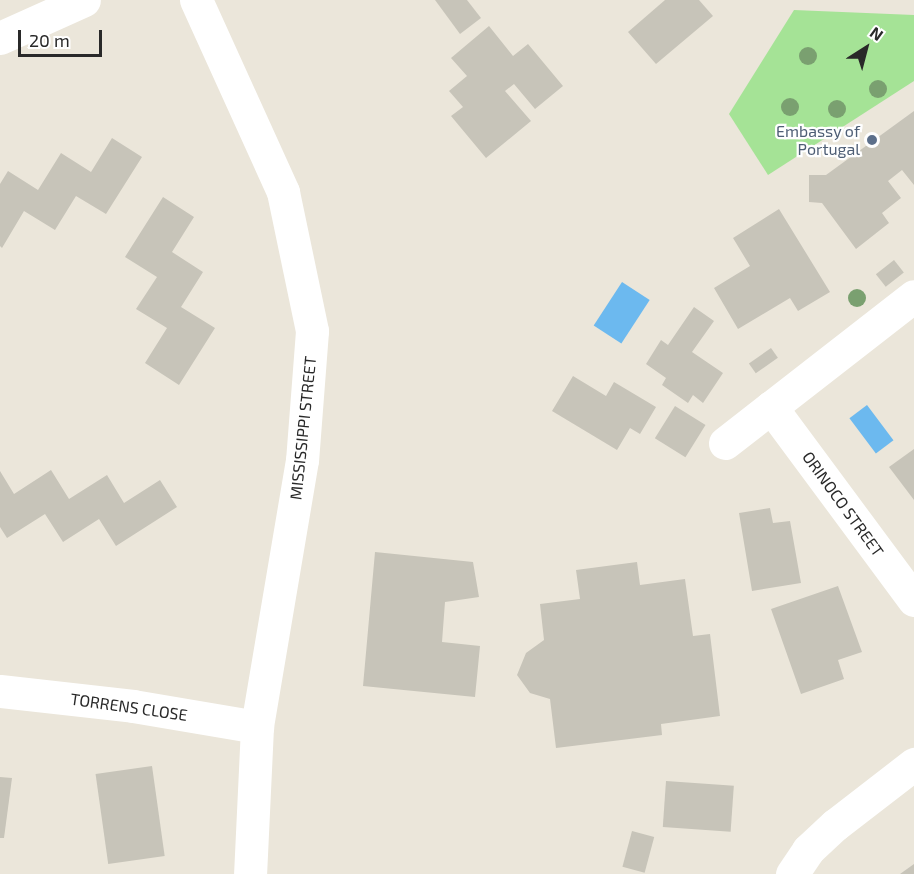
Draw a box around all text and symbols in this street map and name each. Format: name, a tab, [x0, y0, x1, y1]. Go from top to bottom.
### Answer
scale bar	[21, 18, 105, 56]
north arrow	[836, 18, 896, 78]
text: N	[867, 22, 887, 44]
text: 20 m	[29, 29, 70, 51]
place label: Embassy of Portugal	[776, 121, 860, 159]
marker: Embassy of Portugal	[865, 133, 879, 147]
street label: MISSISSIPPI STREET	[286, 355, 320, 501]
street label: ORINOCO STREET	[798, 448, 888, 560]
street label: TORRENS CLOSE	[69, 689, 189, 725]

